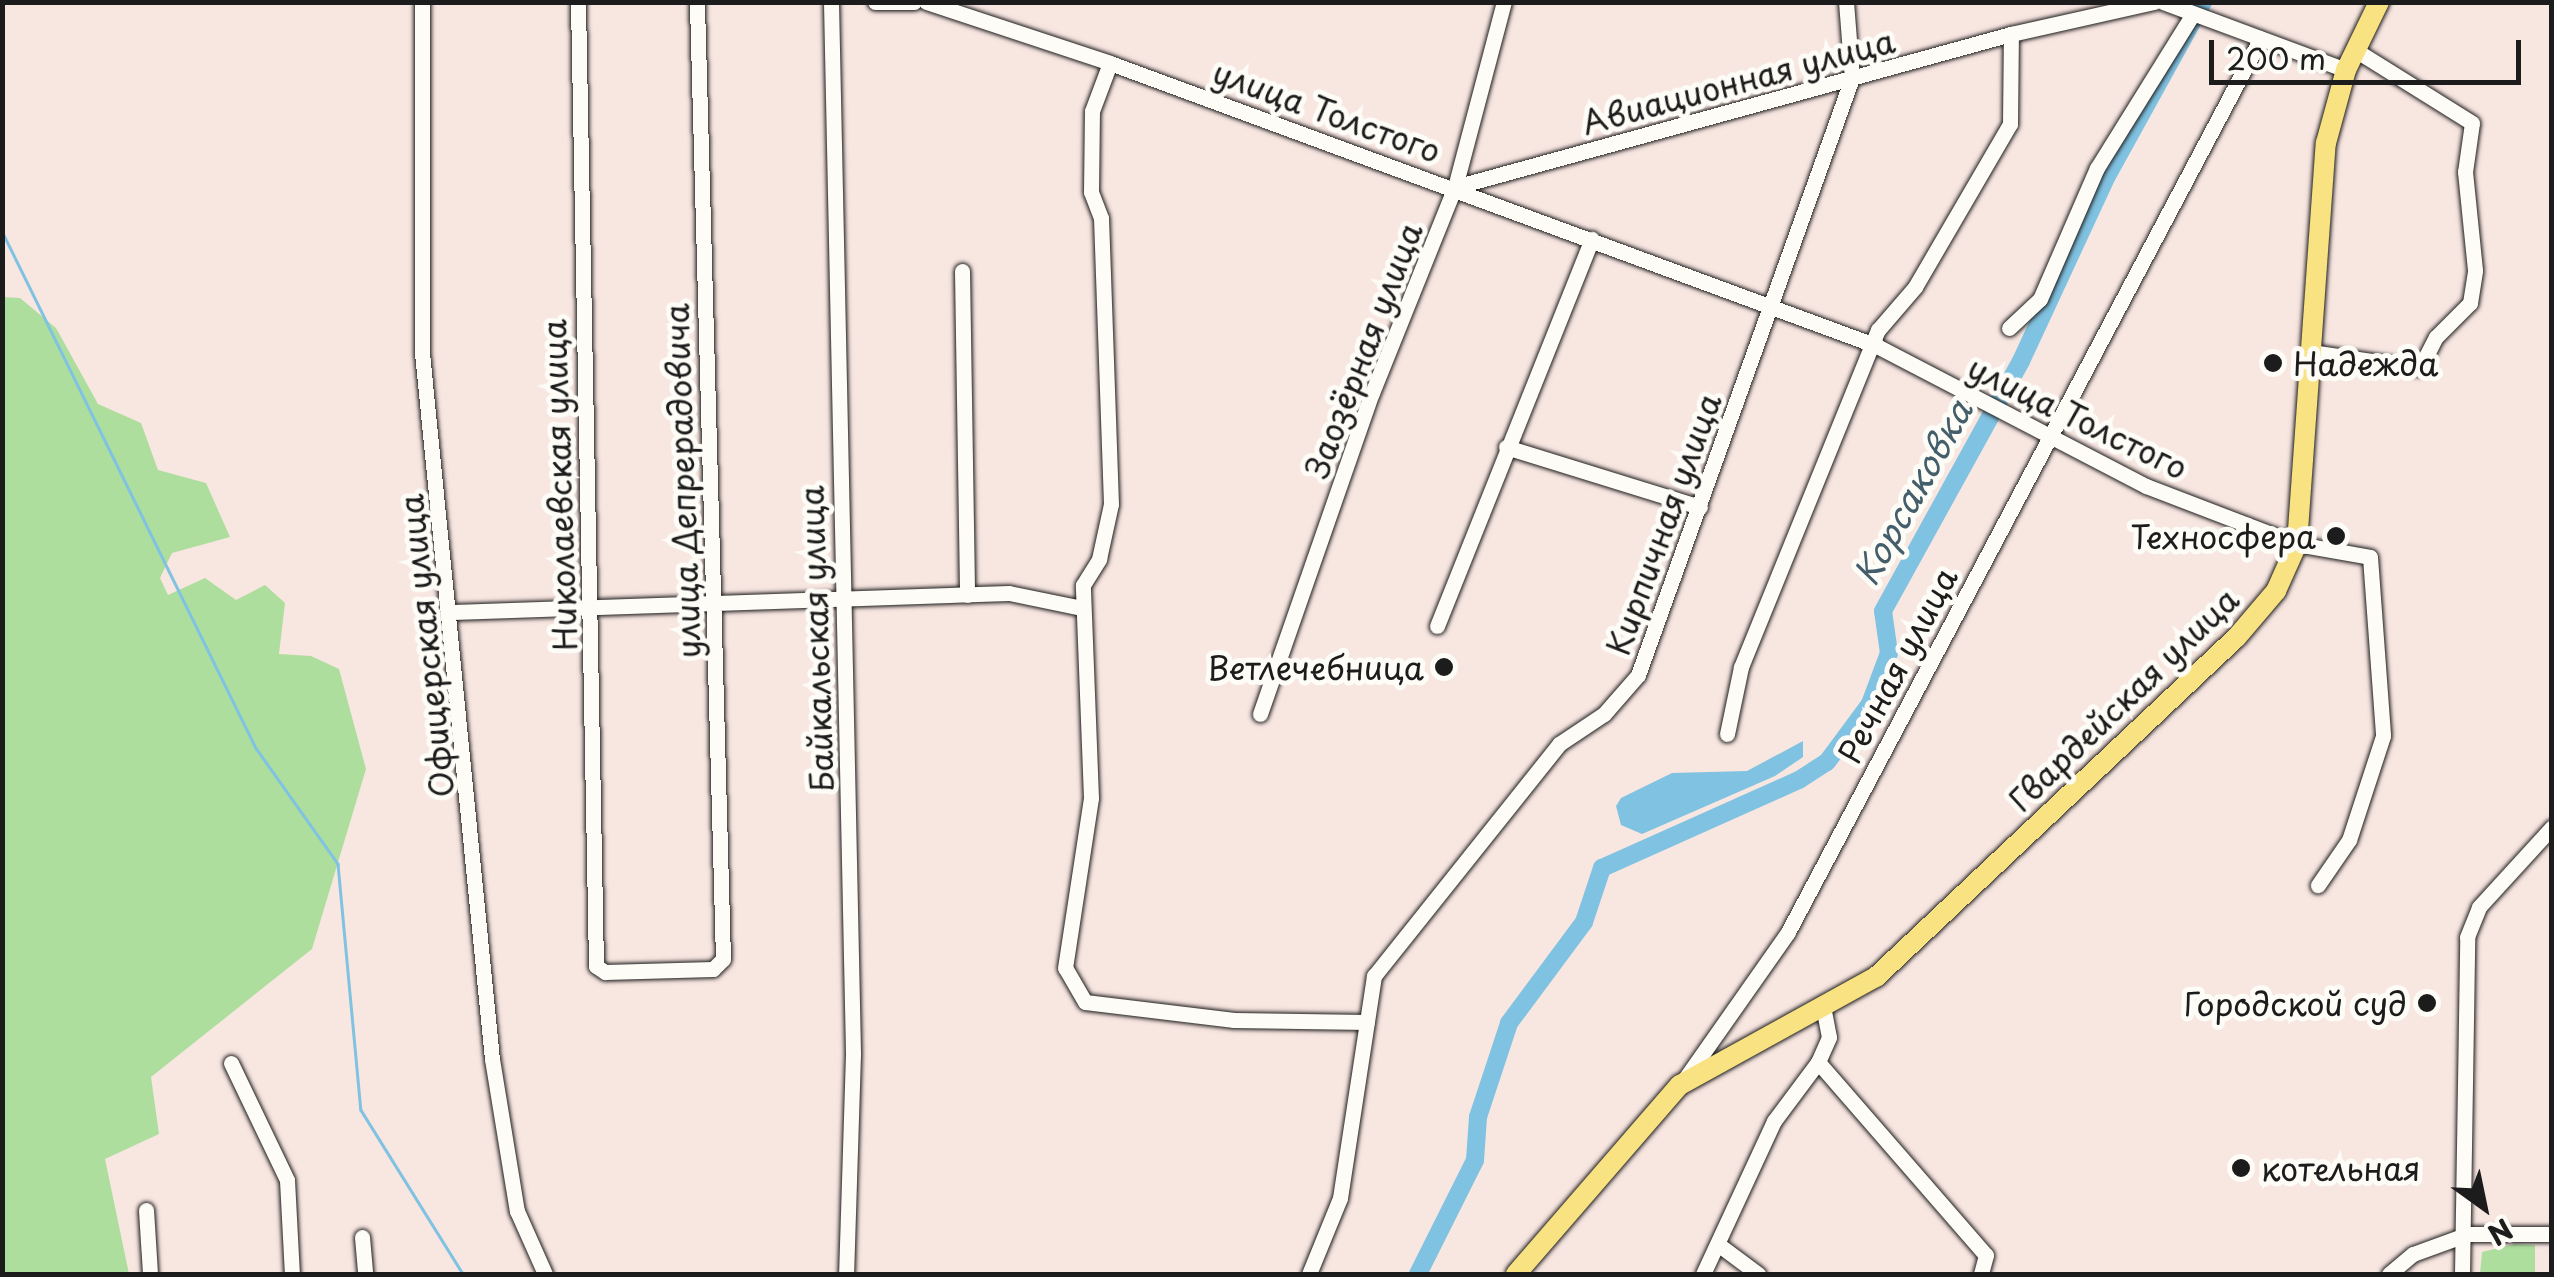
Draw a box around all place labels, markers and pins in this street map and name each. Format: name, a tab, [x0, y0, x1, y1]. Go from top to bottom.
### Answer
place label: Надежда	[2293, 344, 2438, 382]
marker: Надежда	[2262, 352, 2284, 374]
place label: Техносфера	[2130, 517, 2316, 555]
marker: Техносфера	[2325, 525, 2347, 547]
place label: Ветлечебница	[1207, 648, 1424, 686]
marker: Ветлечебница	[1433, 656, 1455, 678]
place label: Городской суд	[2184, 984, 2407, 1022]
marker: Городской суд	[2416, 992, 2438, 1014]
place label: котельная	[2261, 1149, 2420, 1187]
marker: котельная	[2230, 1157, 2252, 1179]

